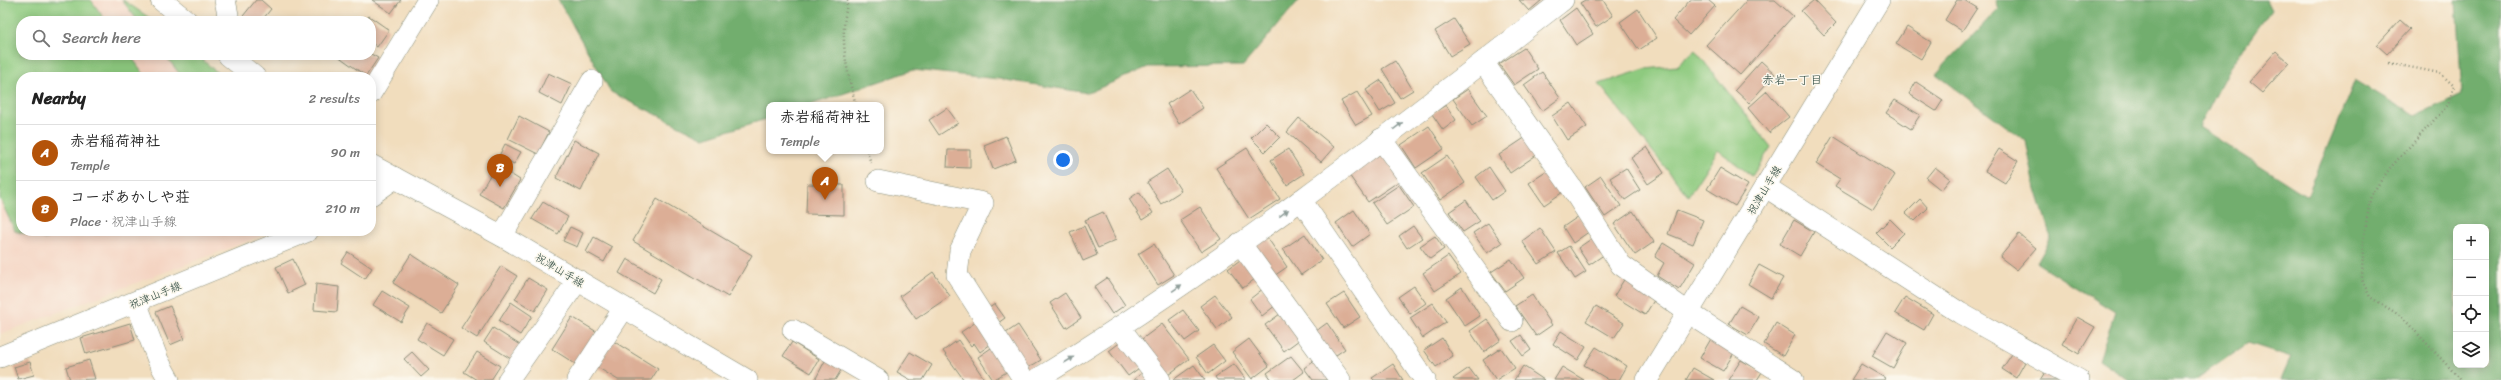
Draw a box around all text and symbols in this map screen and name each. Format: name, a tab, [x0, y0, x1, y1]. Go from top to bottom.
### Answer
search box	[16, 16, 376, 60]
text: Search here	[62, 25, 141, 51]
icon: search	[30, 27, 52, 49]
district label: 赤岩一丁目	[1762, 69, 1822, 91]
text: Nearby	[32, 83, 86, 113]
text: 2 results	[309, 87, 360, 110]
popup	[766, 102, 884, 154]
text: 赤岩稲荷神社	[780, 104, 870, 130]
one-way arrow	[1393, 122, 1404, 130]
text: 赤岩稲荷神社	[70, 128, 160, 154]
text: Temple	[780, 130, 820, 153]
text: A	[41, 141, 49, 164]
text: 90 m	[330, 141, 360, 164]
your location	[1053, 150, 1073, 170]
text: Temple	[70, 154, 110, 177]
pin: B	[487, 154, 513, 187]
street label: 祝津山手線	[1742, 162, 1787, 219]
pin: A	[812, 167, 838, 200]
text: コーポあかしや荘	[70, 184, 190, 210]
text: B	[41, 197, 49, 220]
text: 210 m	[325, 197, 360, 220]
one-way arrow	[1278, 208, 1289, 217]
text: Place · 祝津山手線	[70, 210, 177, 233]
map controls	[2453, 224, 2489, 368]
button: +	[2453, 224, 2489, 260]
street label: 祝津山手線	[531, 248, 588, 293]
button: −	[2453, 260, 2489, 296]
street label: 祝津山手線	[126, 276, 184, 315]
one-way arrow	[1172, 284, 1183, 292]
button: locate	[2453, 296, 2489, 332]
button: layers	[2453, 332, 2489, 368]
one-way arrow	[1063, 356, 1075, 363]

